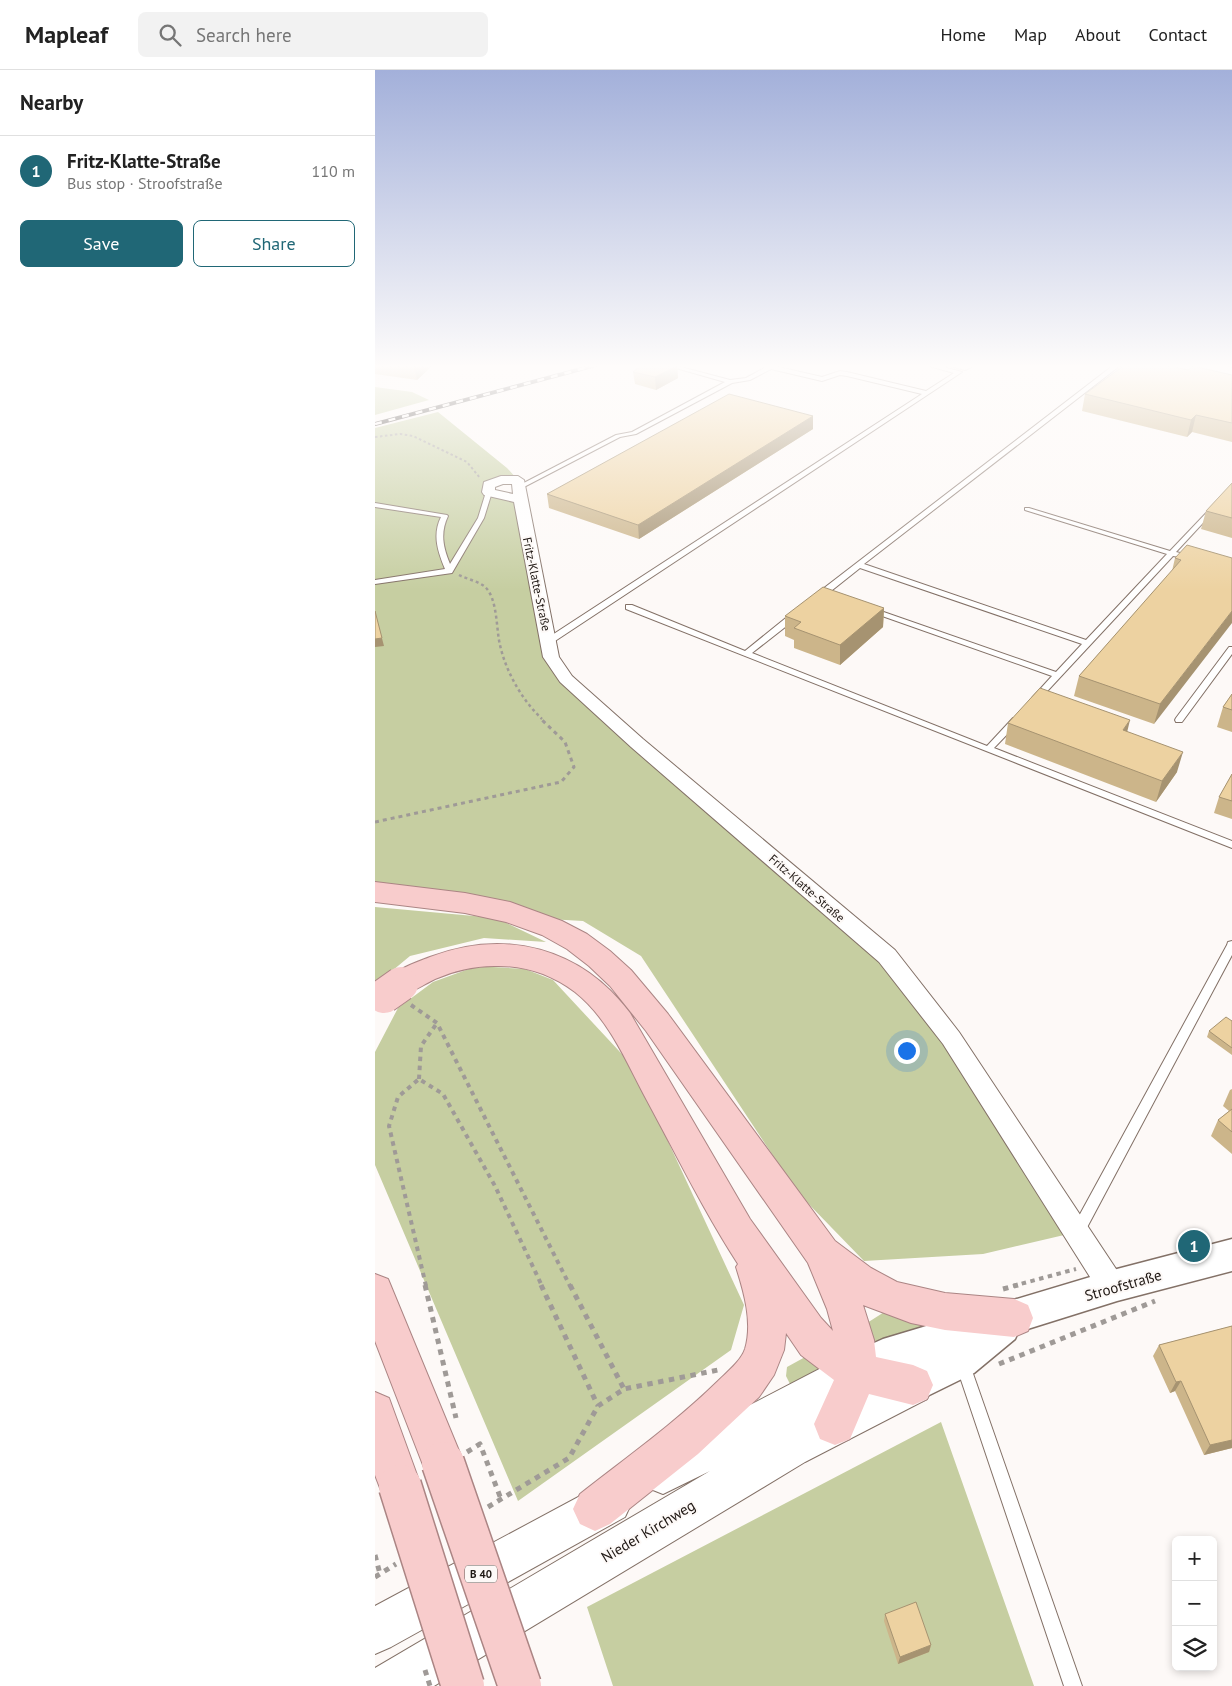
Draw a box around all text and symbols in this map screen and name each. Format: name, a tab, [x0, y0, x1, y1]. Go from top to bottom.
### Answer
search box	[138, 12, 488, 57]
text: Mapleaf	[25, 19, 108, 50]
icon: search	[156, 21, 184, 49]
text: Search here	[196, 23, 292, 47]
text: Home	[940, 23, 986, 46]
text: Map	[1014, 23, 1047, 46]
text: About	[1075, 23, 1121, 46]
text: Contact	[1149, 23, 1207, 46]
text: Nearby	[20, 89, 83, 116]
text: Fritz-Klatte-Straße	[67, 149, 221, 173]
text: 1	[31, 161, 41, 181]
text: 110 m	[312, 161, 355, 181]
text: Bus stop · Stroofstraße	[67, 173, 223, 193]
button: Save	[20, 220, 183, 267]
button: Share	[193, 220, 355, 267]
street label: Fritz-Klatte-Straße	[520, 536, 554, 632]
street label: Fritz-Klatte-Straße	[766, 851, 848, 925]
your location	[894, 1038, 920, 1064]
pin: 1	[1178, 1227, 1210, 1265]
street label: Stroofstraße	[1082, 1265, 1164, 1305]
street label: Nieder Kirchweg	[598, 1496, 698, 1566]
map controls	[1172, 1536, 1217, 1671]
button: +	[1172, 1536, 1217, 1581]
road number: B 40	[465, 1566, 497, 1582]
button: −	[1172, 1581, 1217, 1626]
button: layers	[1172, 1626, 1217, 1671]

